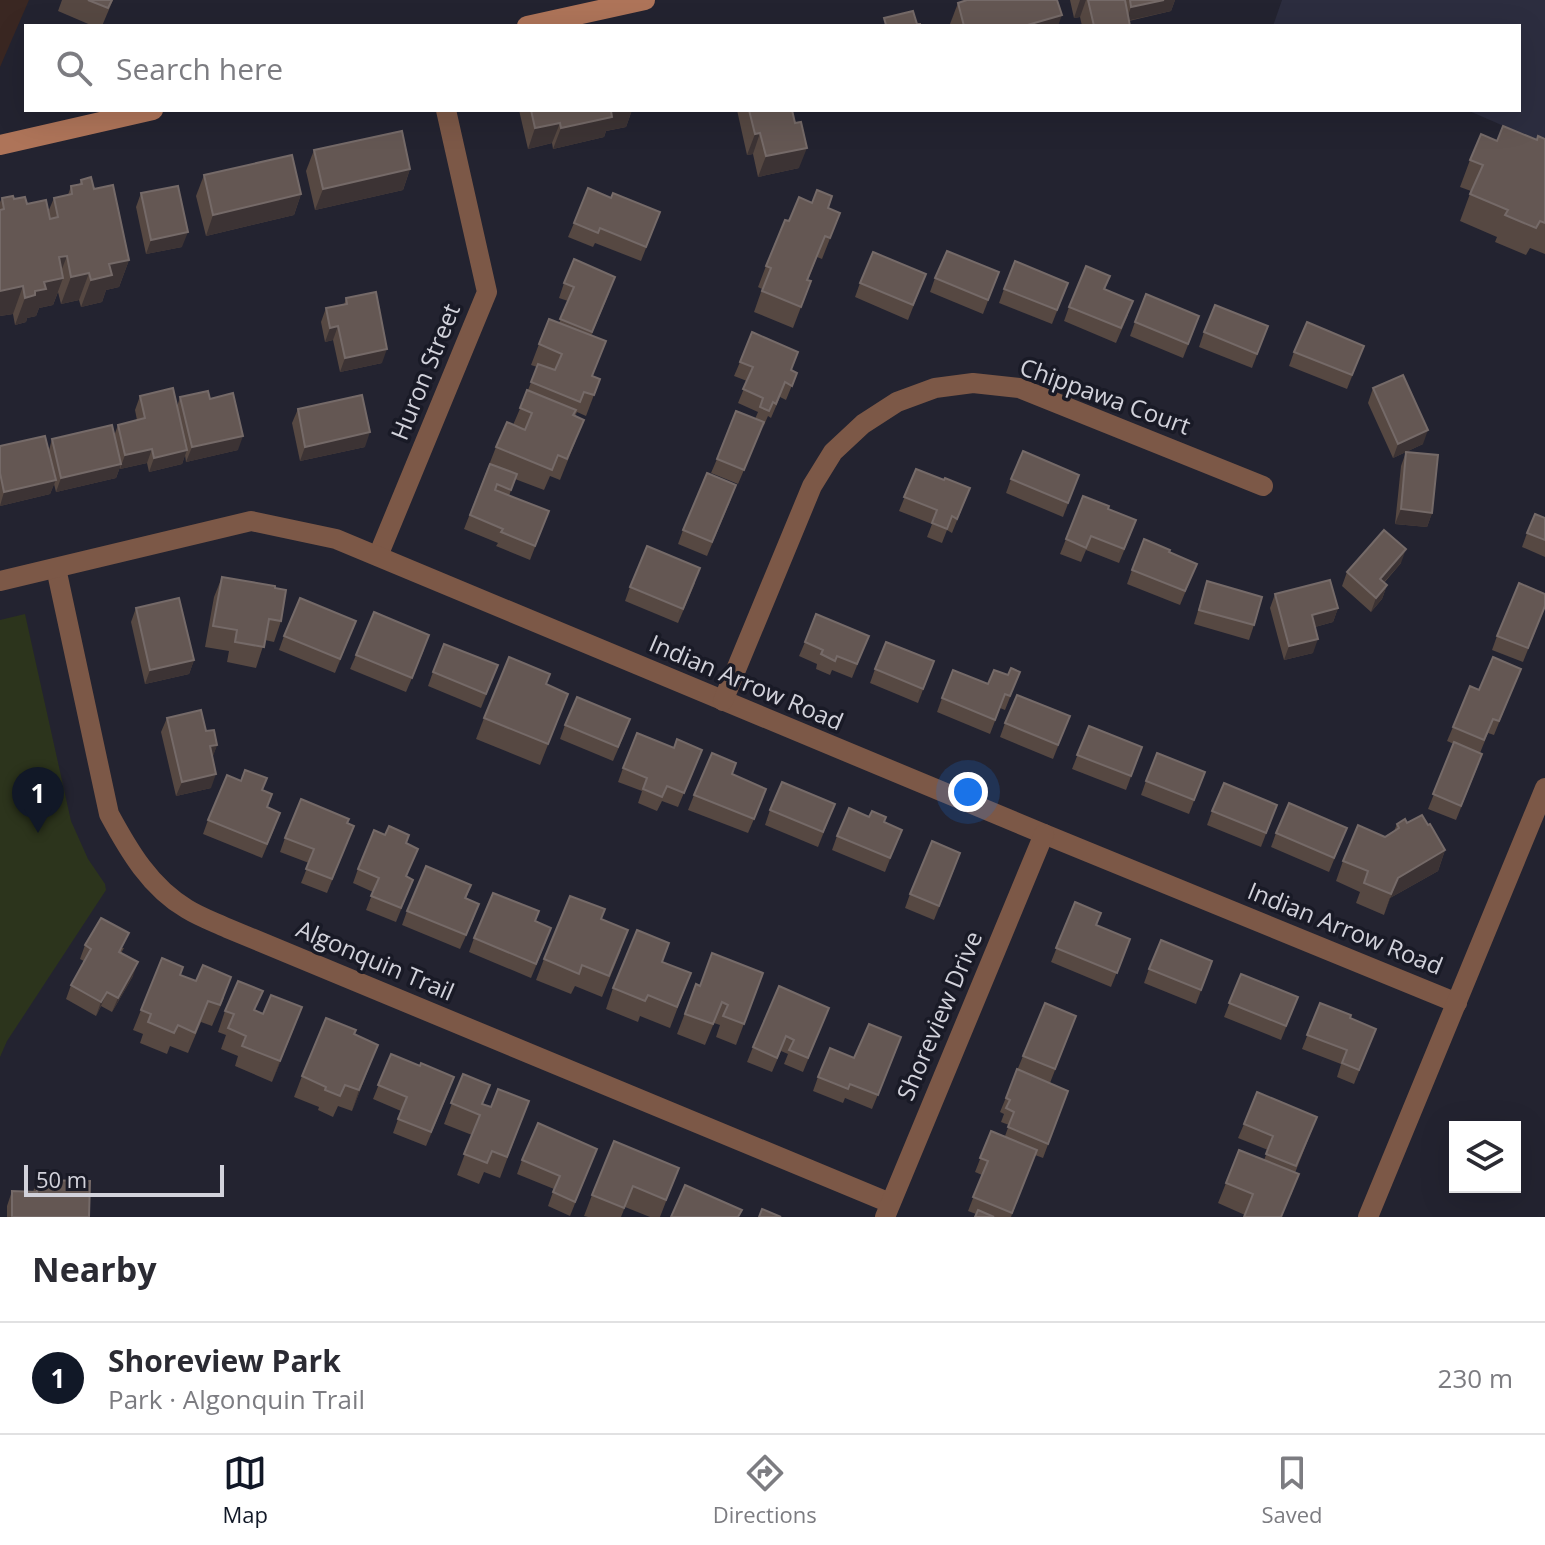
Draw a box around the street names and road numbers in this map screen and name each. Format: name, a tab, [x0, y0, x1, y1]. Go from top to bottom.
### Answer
street label: Huron Street	[382, 298, 467, 445]
street label: Chippawa Court	[1016, 349, 1195, 442]
street label: Indian Arrow Road	[645, 626, 849, 737]
street label: Indian Arrow Road	[1243, 873, 1448, 982]
street label: Algonquin Trail	[292, 912, 460, 1008]
street label: Shoreview Drive	[888, 926, 989, 1105]

